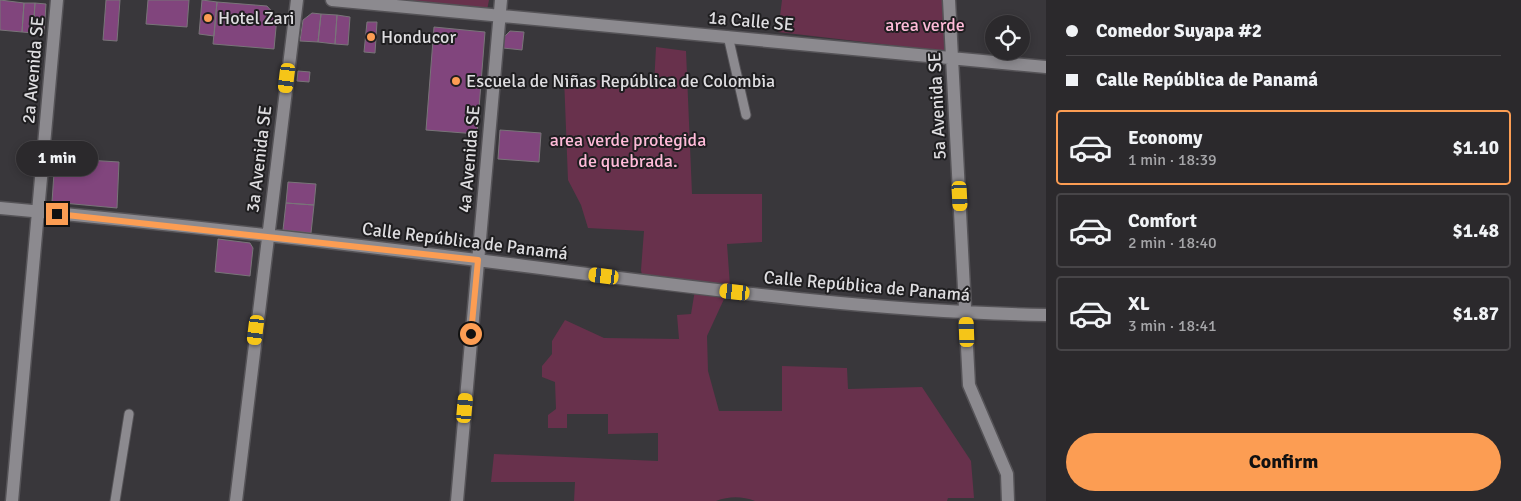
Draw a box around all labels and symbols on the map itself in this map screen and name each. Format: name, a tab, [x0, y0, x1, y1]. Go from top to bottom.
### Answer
street label: 1a Calle SE	[707, 6, 795, 36]
place label: Hotel Zari	[218, 7, 295, 29]
marker: Hotel Zari	[202, 12, 214, 24]
park label: area verde	[885, 14, 965, 36]
street label: 2a Avenida SE	[17, 15, 49, 125]
place label: Honducor	[381, 26, 456, 48]
marker: Honducor	[365, 31, 377, 43]
street label: 5a Avenida SE	[923, 51, 951, 161]
car	[277, 62, 296, 94]
place label: Escuela de Niñas República de Colombia	[466, 70, 775, 92]
marker: Escuela de Niñas República de Colombia	[450, 75, 462, 87]
street label: 3a Avenida SE	[242, 104, 276, 214]
street label: 4a Avenida SE	[453, 104, 485, 214]
park label: area verde protegida de quebrada.	[550, 129, 706, 172]
callout: 1 min	[16, 142, 98, 176]
car	[951, 181, 968, 211]
route end	[46, 203, 68, 225]
street label: Calle República de Panamá	[361, 217, 569, 265]
street label: Calle República de Panamá	[763, 266, 971, 306]
car	[588, 267, 619, 285]
car	[719, 283, 750, 301]
car	[246, 314, 265, 346]
car	[958, 317, 975, 347]
route start	[460, 323, 482, 345]
car	[456, 392, 473, 424]

